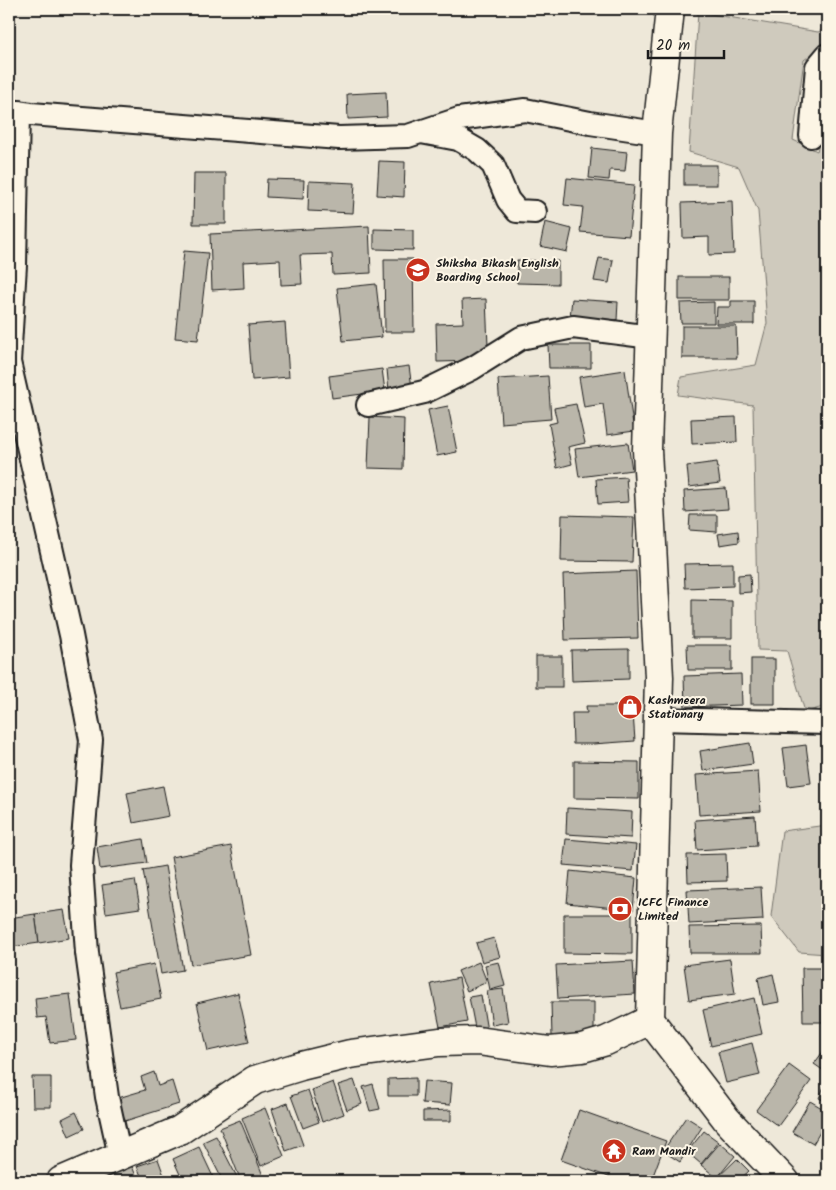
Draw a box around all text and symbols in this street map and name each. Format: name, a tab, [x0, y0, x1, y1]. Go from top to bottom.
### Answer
scale bar	[648, 28, 725, 60]
text: 20 m	[656, 34, 690, 58]
place label: Shiksha Bikash English Boarding School	[436, 254, 559, 287]
school or university icon: Shiksha Bikash English Boarding School	[405, 257, 431, 283]
place label: Kashmeera Stationary	[648, 691, 706, 724]
shop icon: Kashmeera Stationary	[617, 694, 643, 720]
place label: ICFC Finance Limited	[638, 893, 709, 926]
bank icon: ICFC Finance Limited	[607, 896, 633, 922]
temple icon: Ram Mandir	[601, 1138, 627, 1164]
place label: Ram Mandir	[632, 1142, 696, 1161]

